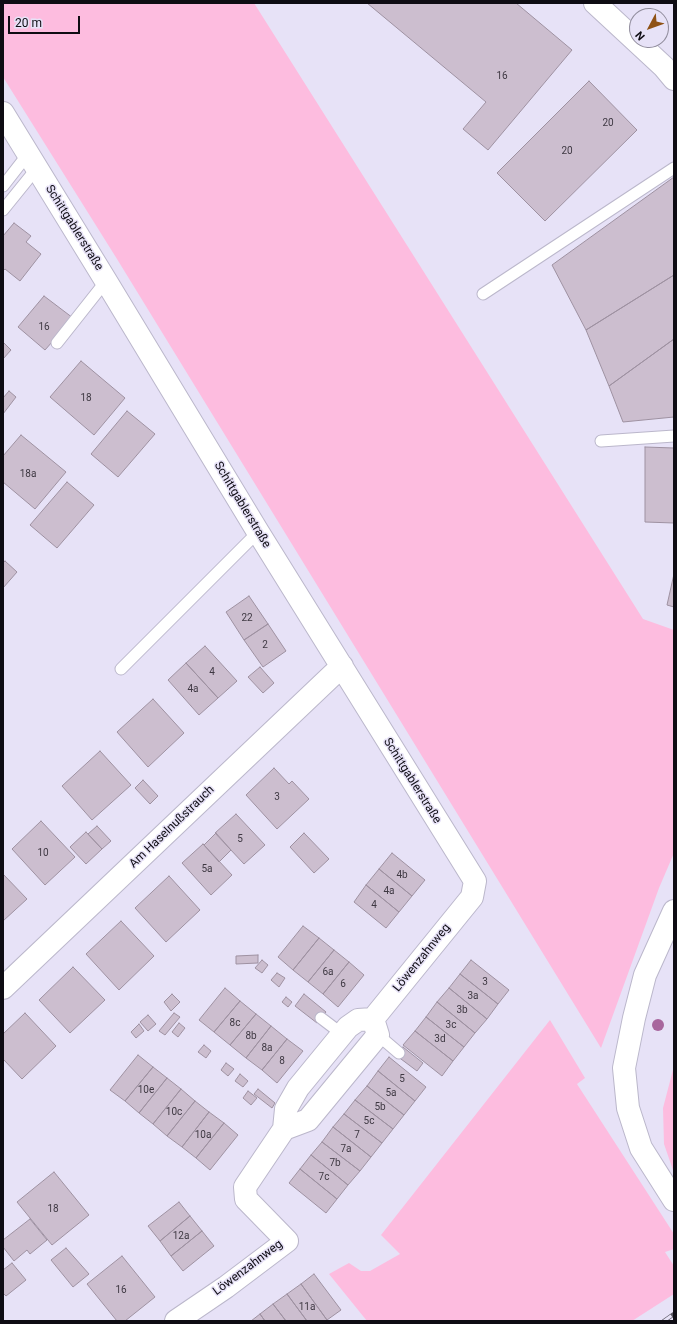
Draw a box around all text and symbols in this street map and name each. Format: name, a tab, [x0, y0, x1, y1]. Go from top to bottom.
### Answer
scale bar	[10, 8, 82, 34]
north arrow	[629, 8, 669, 48]
text: 20 m	[15, 16, 42, 30]
text: N	[633, 28, 648, 43]
house number: 16	[496, 70, 508, 82]
house number: 20	[602, 117, 614, 129]
house number: 20	[561, 145, 573, 157]
street label: Schittgablerstraße	[42, 183, 106, 273]
house number: 16	[38, 321, 50, 333]
house number: 18	[80, 392, 92, 404]
street label: Schittgablerstraße	[211, 459, 273, 551]
house number: 18a	[20, 468, 36, 480]
house number: 22	[241, 612, 253, 624]
house number: 2	[262, 639, 268, 651]
house number: 4	[209, 666, 215, 678]
house number: 4a	[187, 683, 199, 695]
street label: Schittgablerstraße	[380, 736, 444, 826]
street label: Am Haselnußstrauch	[127, 783, 217, 871]
house number: 3	[274, 791, 280, 803]
house number: 5	[237, 833, 243, 845]
house number: 10	[37, 847, 49, 859]
house number: 5a	[201, 863, 213, 875]
house number: 4b	[396, 869, 408, 881]
house number: 4a	[383, 885, 395, 897]
house number: 4	[371, 899, 377, 911]
street label: Löwenzahnweg	[390, 921, 454, 995]
house number: 6a	[322, 966, 334, 978]
house number: 3	[482, 976, 488, 988]
house number: 6	[340, 978, 346, 990]
house number: 3a	[467, 990, 479, 1002]
house number: 3b	[456, 1004, 468, 1016]
house number: 8c	[230, 1017, 240, 1029]
house number: 3c	[446, 1019, 456, 1031]
house number: 8b	[245, 1030, 257, 1042]
house number: 3d	[434, 1033, 446, 1045]
house number: 8a	[261, 1042, 273, 1054]
house number: 8	[279, 1055, 285, 1067]
house number: 5	[399, 1073, 405, 1085]
house number: 10e	[138, 1084, 154, 1096]
house number: 5a	[385, 1087, 397, 1099]
house number: 5b	[374, 1101, 386, 1113]
house number: 10c	[166, 1106, 182, 1118]
house number: 5c	[364, 1115, 374, 1127]
house number: 10a	[195, 1129, 211, 1141]
house number: 7	[354, 1129, 360, 1141]
house number: 7a	[340, 1143, 352, 1155]
house number: 7b	[329, 1157, 341, 1169]
house number: 7c	[319, 1171, 329, 1183]
house number: 18	[47, 1203, 59, 1215]
house number: 12a	[173, 1230, 189, 1242]
street label: Löwenzahnweg	[210, 1237, 286, 1299]
house number: 16	[115, 1284, 127, 1296]
house number: 11a	[299, 1301, 315, 1313]

